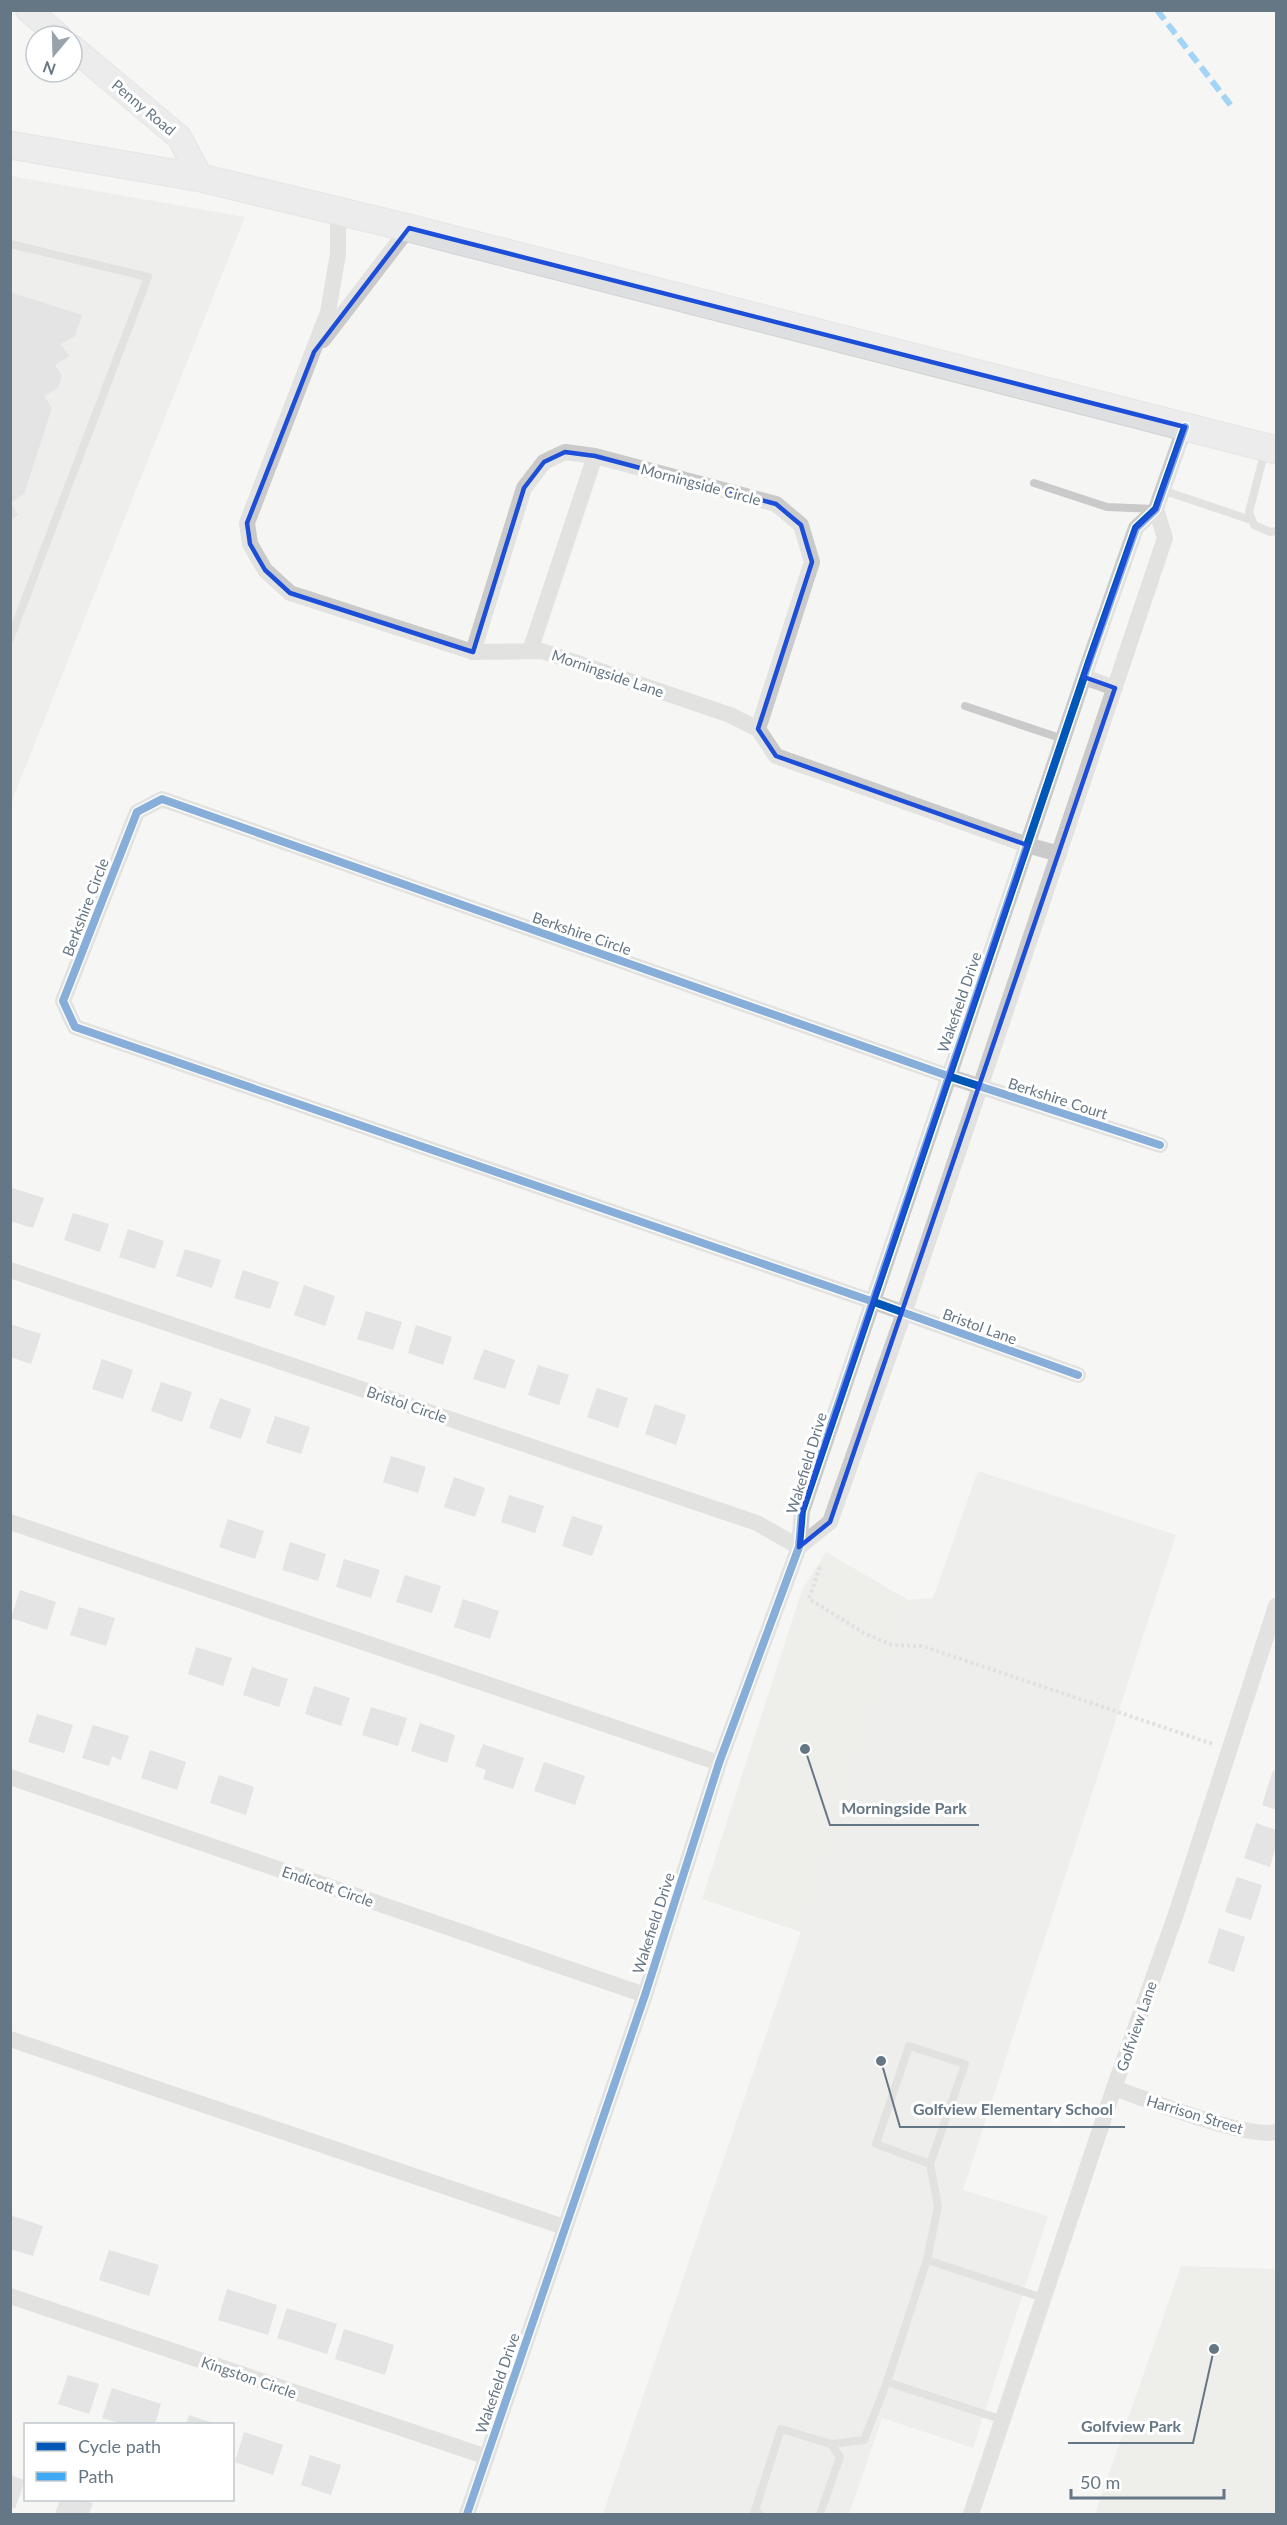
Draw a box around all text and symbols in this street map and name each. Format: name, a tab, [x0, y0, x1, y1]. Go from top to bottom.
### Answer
north arrow	[24, 24, 84, 84]
text: N	[40, 58, 58, 80]
street label: Penny Road	[109, 75, 179, 139]
street label: Morningside Circle	[639, 459, 763, 509]
street label: Morningside Lane	[550, 645, 667, 701]
street label: Berkshire Circle	[58, 855, 112, 958]
street label: Berkshire Circle	[530, 908, 634, 958]
street label: Wakefield Drive	[933, 949, 985, 1055]
street label: Berkshire Court	[1006, 1073, 1111, 1123]
street label: Bristol Lane	[940, 1304, 1020, 1348]
street label: Bristol Circle	[364, 1382, 450, 1426]
street label: Wakefield Drive	[782, 1410, 830, 1516]
callout: Morningside Park	[830, 1791, 979, 1825]
text: Morningside Park	[841, 1798, 967, 1817]
street label: Endicott Circle	[280, 1862, 376, 1910]
street label: Wakefield Drive	[628, 1870, 678, 1976]
street label: Golfview Lane	[1112, 1979, 1160, 2073]
street label: Harrison Street	[1145, 2091, 1246, 2137]
callout: Golfview Elementary School	[900, 2093, 1125, 2127]
text: Golfview Elementary School	[913, 2099, 1113, 2118]
street label: Wakefield Drive	[471, 2330, 523, 2436]
street label: Kingston Circle	[199, 2352, 299, 2402]
callout: Golfview Park	[1068, 2409, 1193, 2443]
text: Golfview Park	[1081, 2416, 1181, 2435]
legend	[24, 2423, 234, 2501]
text: Cycle path	[78, 2435, 161, 2457]
scale bar	[1071, 2462, 1224, 2500]
text: Path	[78, 2465, 114, 2487]
text: 50 m	[1080, 2471, 1120, 2493]

